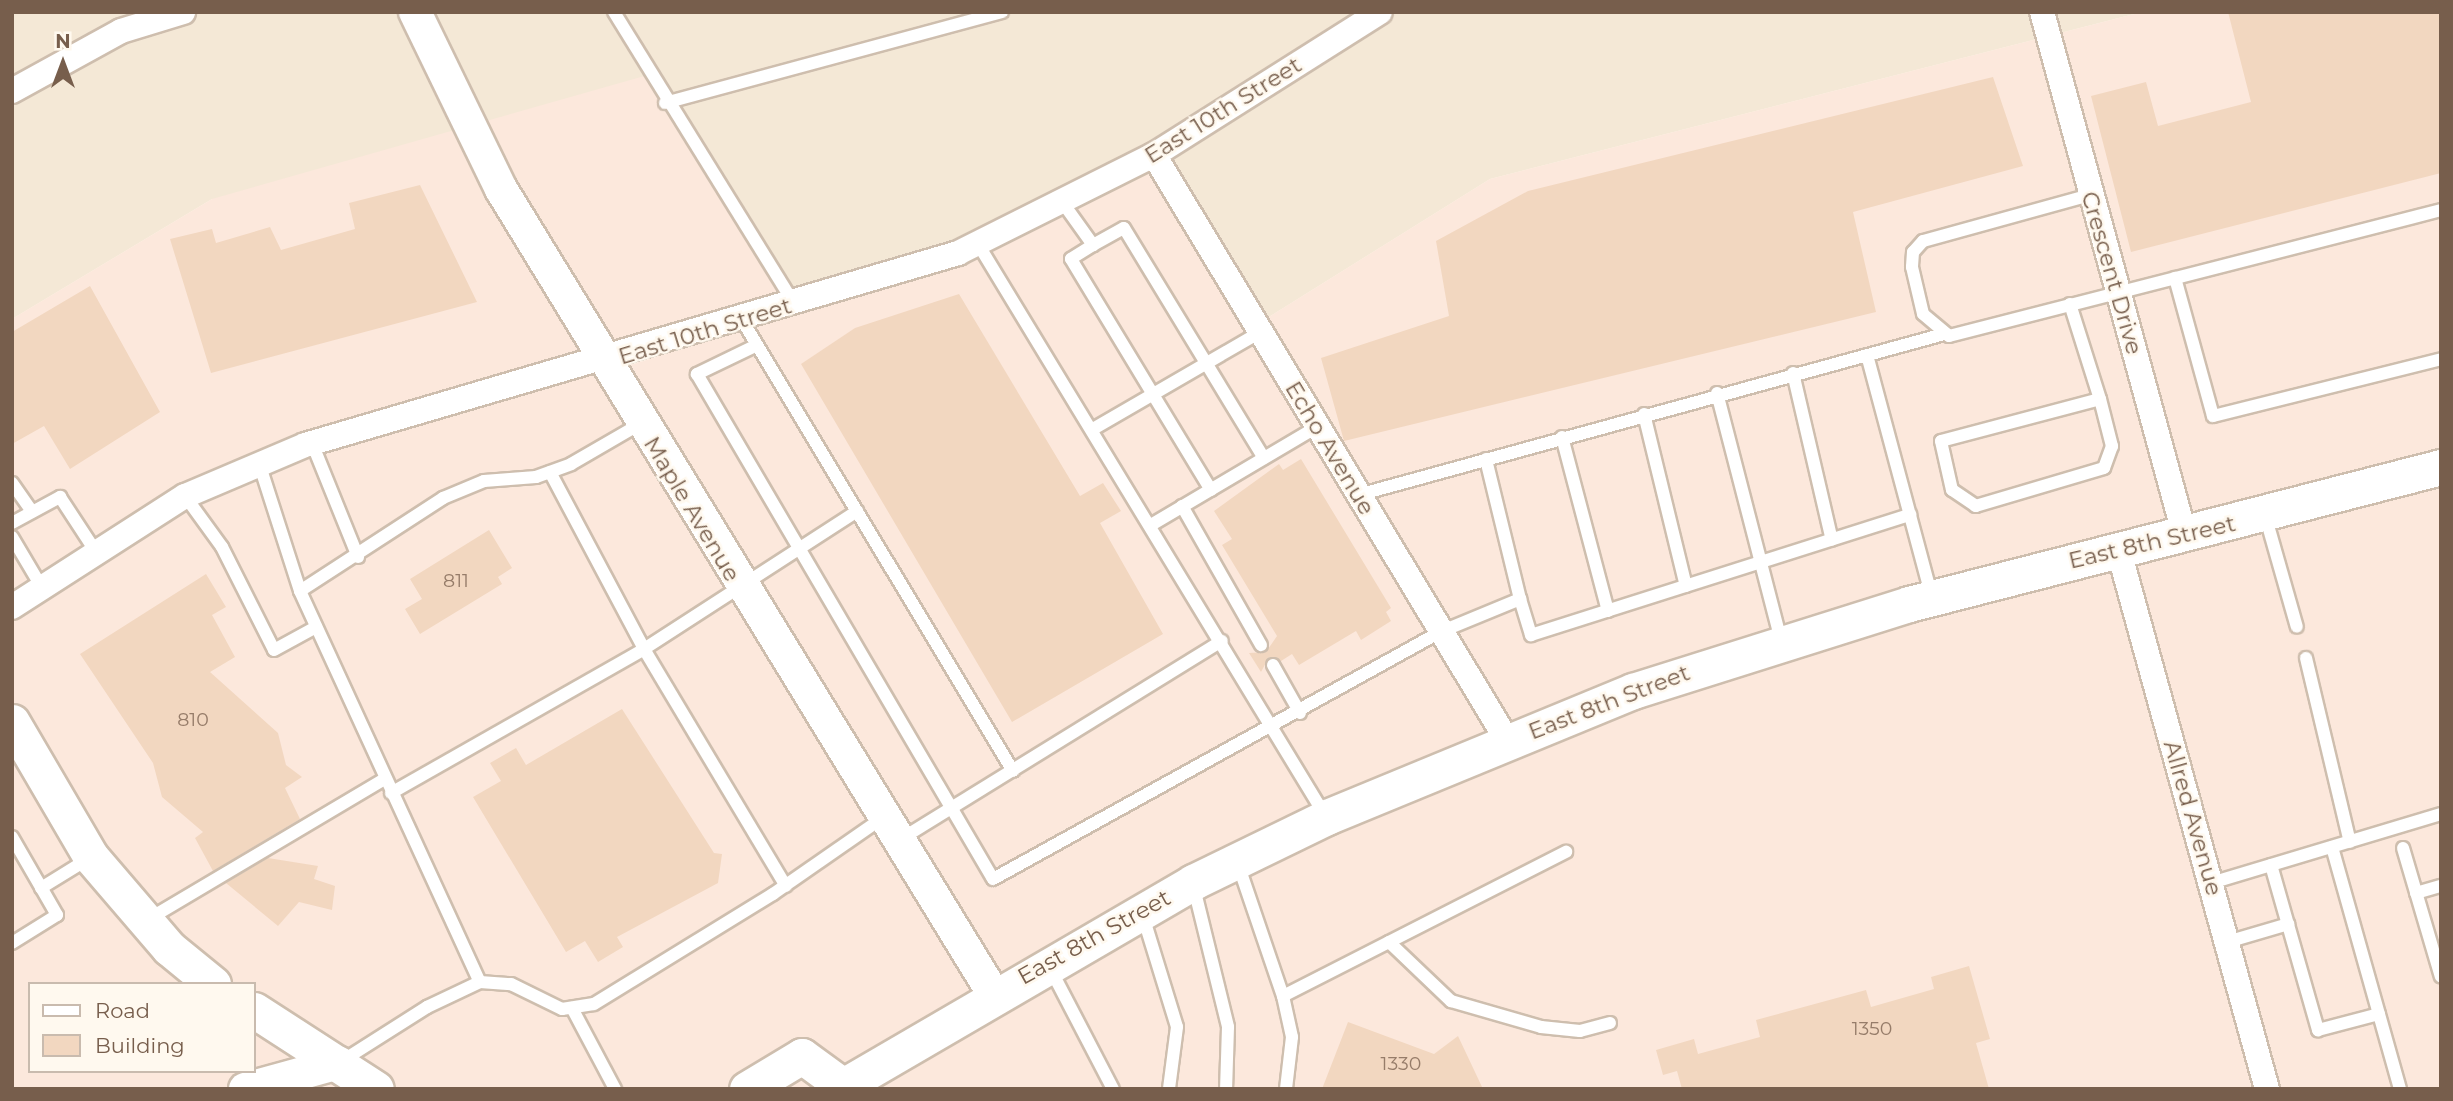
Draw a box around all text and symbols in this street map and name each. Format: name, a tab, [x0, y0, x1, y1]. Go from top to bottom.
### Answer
north arrow	[28, 28, 98, 98]
text: N	[55, 30, 71, 53]
street label: East 10th Street	[1140, 51, 1306, 169]
street label: Crescent Drive	[2076, 188, 2148, 358]
street label: East 10th Street	[615, 292, 795, 370]
street label: Echo Avenue	[1279, 376, 1381, 520]
street label: Maple Avenue	[638, 432, 746, 586]
street label: East 8th Street	[2066, 509, 2238, 575]
house number: 811	[443, 570, 469, 592]
street label: East 8th Street	[1524, 659, 1694, 745]
house number: 810	[177, 709, 209, 731]
street label: Allred Avenue	[2158, 737, 2228, 899]
street label: East 8th Street	[1013, 884, 1175, 990]
legend	[28, 982, 256, 1073]
text: Road	[95, 998, 150, 1023]
house number: 1350	[1852, 1018, 1892, 1040]
text: Building	[95, 1033, 185, 1058]
house number: 1330	[1381, 1053, 1421, 1075]

